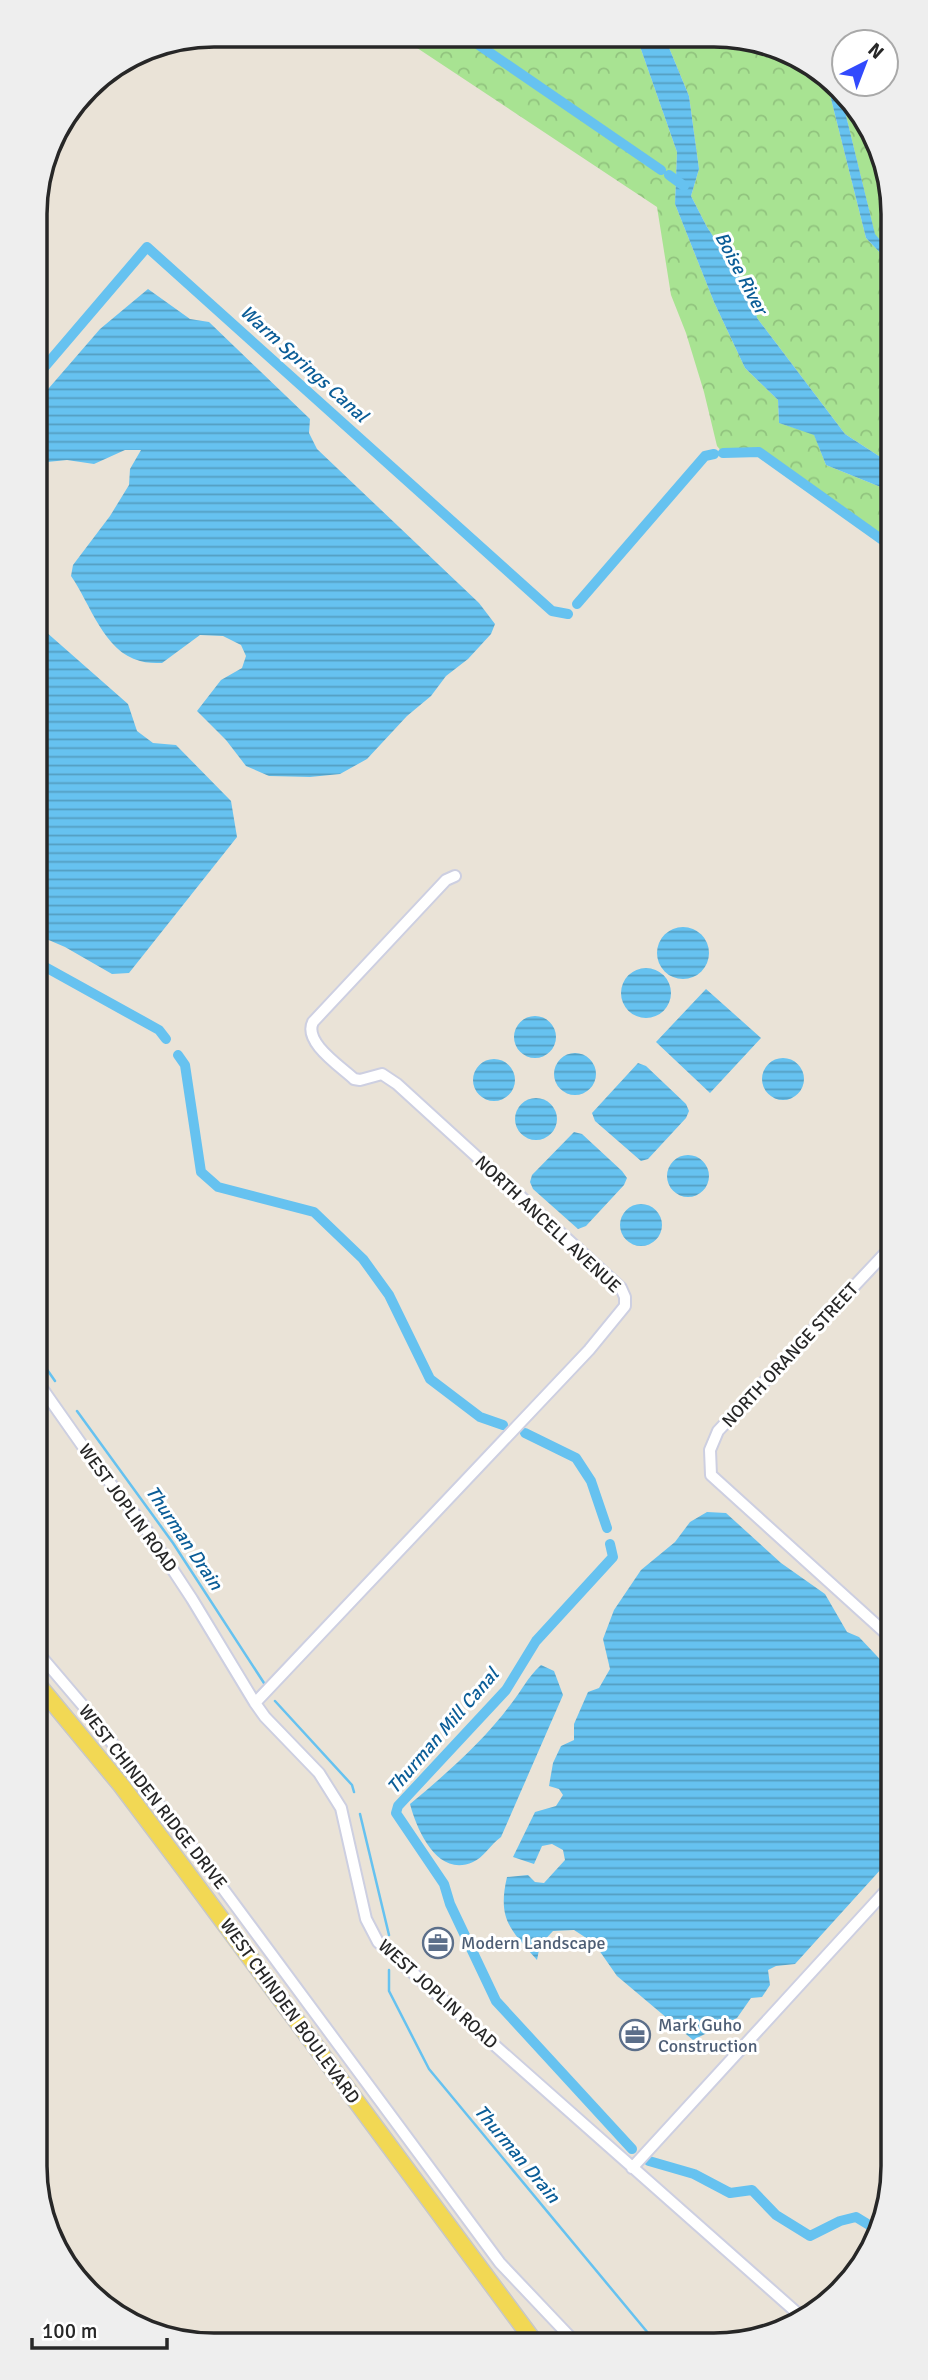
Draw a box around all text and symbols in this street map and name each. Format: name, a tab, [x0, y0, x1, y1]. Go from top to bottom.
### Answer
north arrow	[830, 28, 900, 98]
text: N	[863, 38, 889, 64]
water label: Boise River	[709, 228, 774, 321]
water label: Warm Springs Canal	[235, 300, 374, 429]
street label: NORTH ANCELL AVENUE	[471, 1151, 625, 1297]
street label: NORTH ORANGE STREET	[717, 1278, 863, 1432]
street label: WEST JOPLIN ROAD	[74, 1440, 182, 1576]
water label: Thurman Drain	[140, 1481, 228, 1595]
water label: Thurman Mill Canal	[382, 1662, 505, 1799]
street label: WEST CHINDEN RIDGE DRIVE	[74, 1700, 232, 1894]
street label: WEST CHINDEN BOULEVARD	[215, 1914, 365, 2108]
office icon: Modern Landscape	[421, 1926, 455, 1960]
place label: Modern Landscape	[461, 1932, 606, 1954]
street label: WEST JOPLIN ROAD	[374, 1935, 502, 2053]
place label: Mark Guho Construction	[658, 2014, 758, 2057]
office icon: Mark Guho Construction	[618, 2018, 652, 2052]
water label: Thurman Drain	[469, 2100, 565, 2208]
scale bar	[32, 2306, 166, 2350]
text: 100 m	[42, 2318, 97, 2344]

